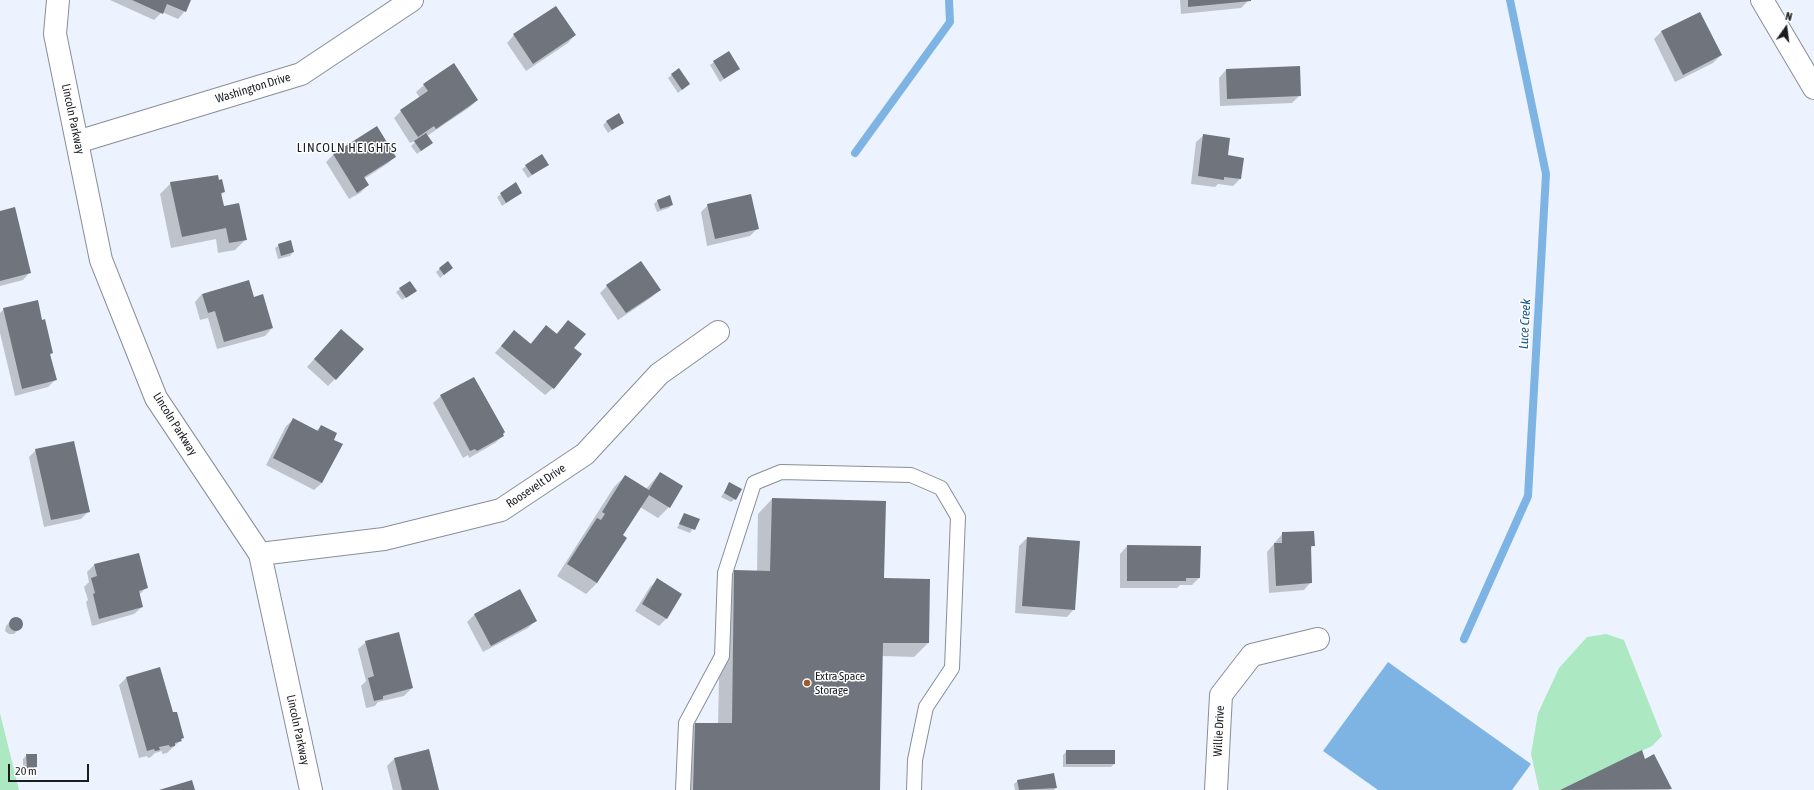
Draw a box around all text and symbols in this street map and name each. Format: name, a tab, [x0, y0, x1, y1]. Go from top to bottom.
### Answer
north arrow	[1766, 8, 1806, 48]
text: N	[1784, 10, 1794, 23]
street label: Washington Drive	[214, 70, 292, 106]
street label: Lincoln Parkway	[59, 83, 87, 155]
district label: LINCOLN HEIGHTS	[297, 140, 397, 156]
water label: Luce Creek	[1516, 298, 1534, 350]
street label: Lincoln Parkway	[150, 390, 200, 458]
street label: Roosevelt Drive	[504, 461, 568, 511]
place label: Extra Space Storage	[815, 669, 865, 697]
marker: Extra Space Storage	[802, 678, 812, 688]
street label: Lincoln Parkway	[284, 694, 312, 766]
street label: Willie Drive	[1210, 705, 1228, 757]
scale bar	[10, 756, 91, 782]
text: 20 m	[15, 764, 37, 778]

